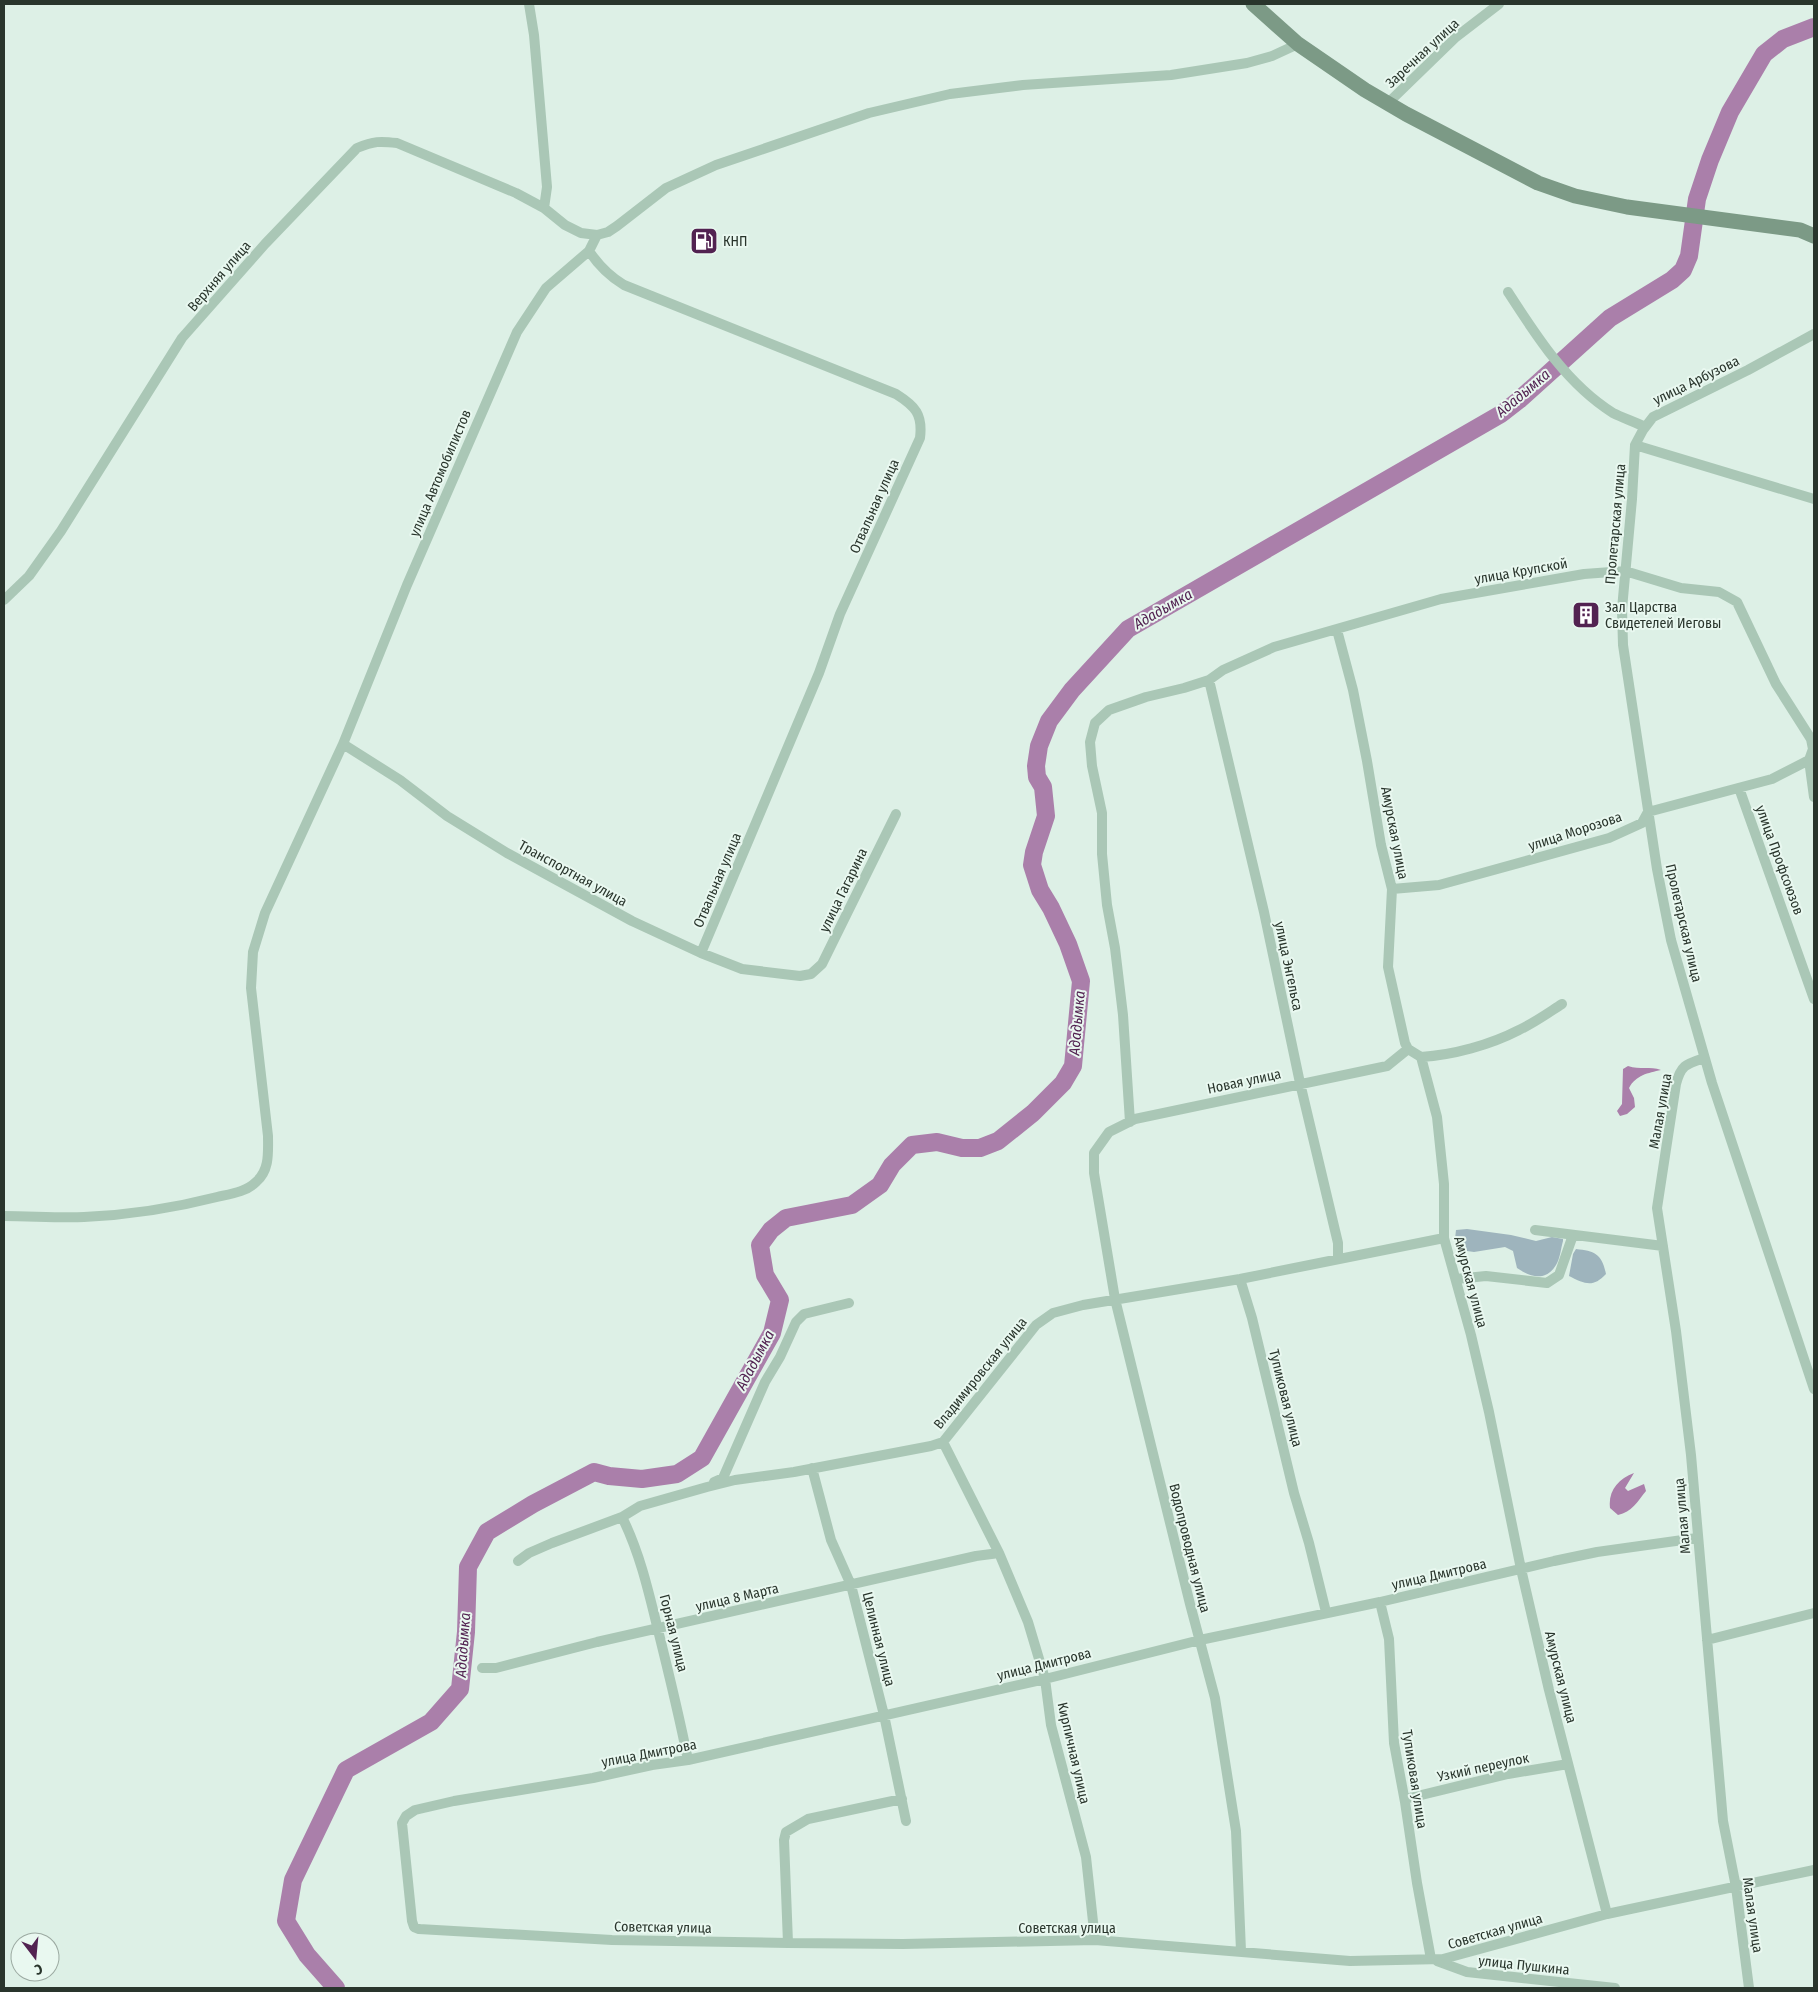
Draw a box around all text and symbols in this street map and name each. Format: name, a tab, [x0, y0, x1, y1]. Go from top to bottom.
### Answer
street label: Заречная улица	[1382, 15, 1463, 92]
fuel station icon: КНП	[689, 226, 719, 256]
place label: КНП	[723, 233, 747, 250]
street label: Верхняя улица	[184, 238, 255, 315]
street label: улица Арбузова	[1650, 352, 1742, 409]
water label: Ададымка	[1492, 365, 1554, 421]
street label: улица Автомобилистов	[406, 407, 475, 539]
street label: Отвальная улица	[846, 456, 903, 556]
street label: Пролетарская улица	[1602, 463, 1629, 585]
street label: улица Крупской	[1473, 555, 1569, 588]
water label: Ададымка	[1130, 585, 1196, 634]
place label: Зал Царства Свидетелей Иеговы	[1605, 599, 1721, 632]
building icon: Зал Царства Свидетелей Иеговы	[1571, 600, 1601, 630]
street label: Амурская улица	[1377, 785, 1412, 881]
street label: улица Профсоюзов	[1752, 803, 1807, 917]
street label: улица Морозова	[1526, 808, 1624, 855]
street label: Отвальная улица	[690, 830, 745, 930]
street label: Транспортная улица	[516, 837, 630, 910]
street label: улица Гагарина	[816, 845, 871, 935]
street label: Пролетарская улица	[1662, 862, 1705, 984]
street label: улица Энгельса	[1271, 920, 1306, 1012]
water label: Ададымка	[1065, 990, 1089, 1057]
street label: Новая улица	[1206, 1065, 1283, 1098]
street label: Малая улица	[1646, 1072, 1676, 1150]
street label: Амурская улица	[1450, 1235, 1491, 1330]
street label: Владимировская улица	[930, 1314, 1031, 1433]
water label: Ададымка	[731, 1327, 778, 1394]
street label: Тупиковая улица	[1265, 1348, 1306, 1449]
street label: Малая улица	[1671, 1477, 1694, 1555]
street label: Водопроводная улица	[1165, 1482, 1214, 1615]
street label: улица Дмитрова	[1390, 1555, 1488, 1594]
street label: улица 8 Марта	[694, 1580, 780, 1615]
street label: Целинная улица	[859, 1590, 899, 1688]
street label: Горная улица	[656, 1593, 691, 1674]
water label: Ададымка	[452, 1612, 474, 1679]
street label: Амурская улица	[1541, 1629, 1580, 1725]
street label: улица Дмитрова	[995, 1645, 1093, 1684]
street label: Кирпичная улица	[1054, 1701, 1094, 1806]
street label: Тупиковая улица	[1398, 1728, 1431, 1830]
street label: улица Дмитрова	[600, 1736, 698, 1771]
street label: Узкий переулок	[1435, 1749, 1531, 1786]
street label: Малая улица	[1739, 1876, 1766, 1954]
street label: Советская улица	[1446, 1910, 1545, 1953]
street label: Советская улица	[614, 1918, 712, 1937]
street label: Советская улица	[1018, 1920, 1116, 1937]
north arrow	[10, 1932, 60, 1982]
street label: улица Пушкина	[1478, 1952, 1570, 1979]
text: С	[32, 1960, 44, 1978]

